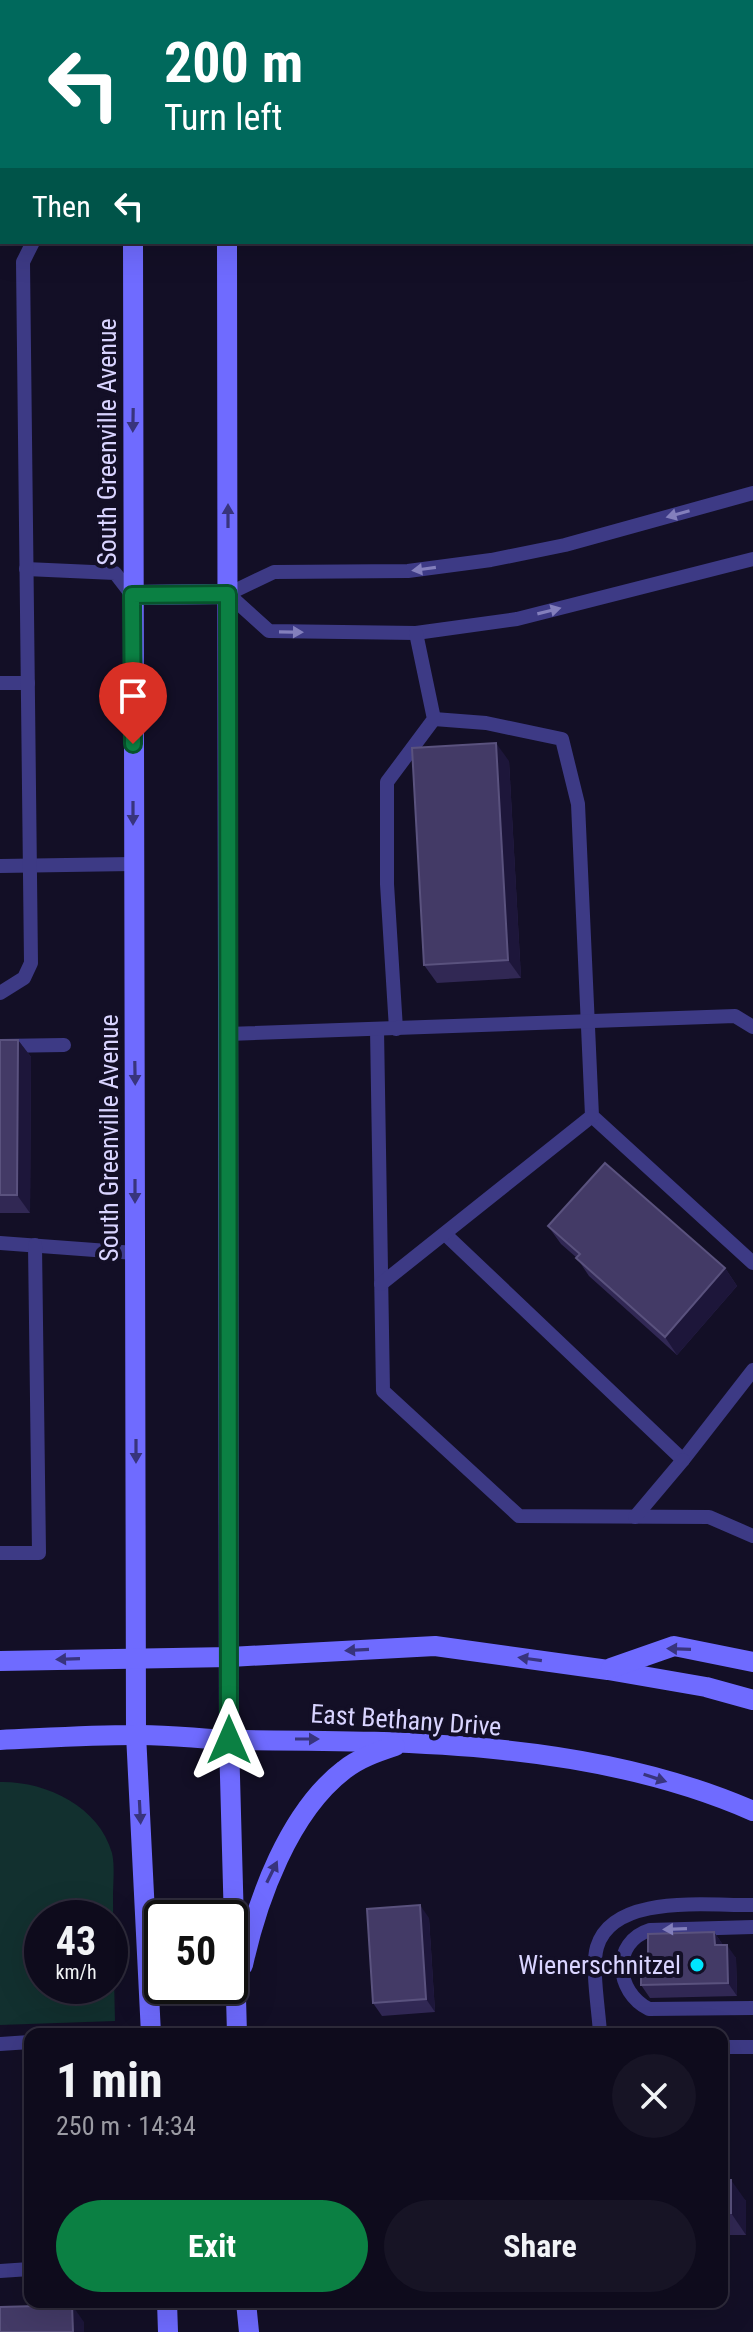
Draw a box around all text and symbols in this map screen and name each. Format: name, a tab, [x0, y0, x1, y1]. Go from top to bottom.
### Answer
text: 200 m	[164, 30, 303, 96]
icon: left	[32, 32, 136, 136]
text: Turn left	[164, 97, 282, 139]
icon: left	[107, 184, 151, 228]
text: Then	[32, 189, 91, 224]
street label: South Greenville Avenue	[92, 318, 122, 566]
one-way arrow	[126, 408, 139, 433]
one-way arrow	[222, 503, 234, 528]
one-way arrow	[665, 508, 689, 521]
one-way arrow	[411, 563, 436, 576]
one-way arrow	[537, 604, 562, 616]
one-way arrow	[279, 625, 304, 638]
pin	[99, 662, 167, 744]
icon: arrive	[111, 674, 155, 718]
one-way arrow	[127, 801, 139, 826]
street label: South Greenville Avenue	[94, 1014, 124, 1262]
one-way arrow	[129, 1061, 141, 1086]
one-way arrow	[129, 1179, 141, 1204]
one-way arrow	[130, 1439, 142, 1464]
one-way arrow	[666, 1643, 692, 1656]
one-way arrow	[344, 1644, 369, 1657]
one-way arrow	[55, 1652, 80, 1665]
one-way arrow	[517, 1652, 542, 1665]
position arrow	[187, 1698, 271, 1782]
street label: East Bethany Drive	[310, 1698, 502, 1742]
one-way arrow	[295, 1733, 320, 1745]
one-way arrow	[643, 1772, 667, 1784]
one-way arrow	[133, 1800, 146, 1825]
one-way arrow	[266, 1861, 279, 1884]
speed limit sign: 50	[144, 1900, 248, 2004]
text: 43	[56, 1918, 96, 1965]
one-way arrow	[662, 1923, 687, 1935]
place label: Wienerschnitzel	[518, 1950, 681, 1980]
marker: Wienerschnitzel	[688, 1956, 706, 1974]
text: km/h	[55, 1960, 97, 1984]
text: 1 min	[56, 2052, 163, 2109]
button: close	[612, 2054, 696, 2138]
text: 250 m · 14:34	[56, 2111, 196, 2141]
button: Exit	[56, 2200, 368, 2292]
button: Share	[384, 2200, 696, 2292]

